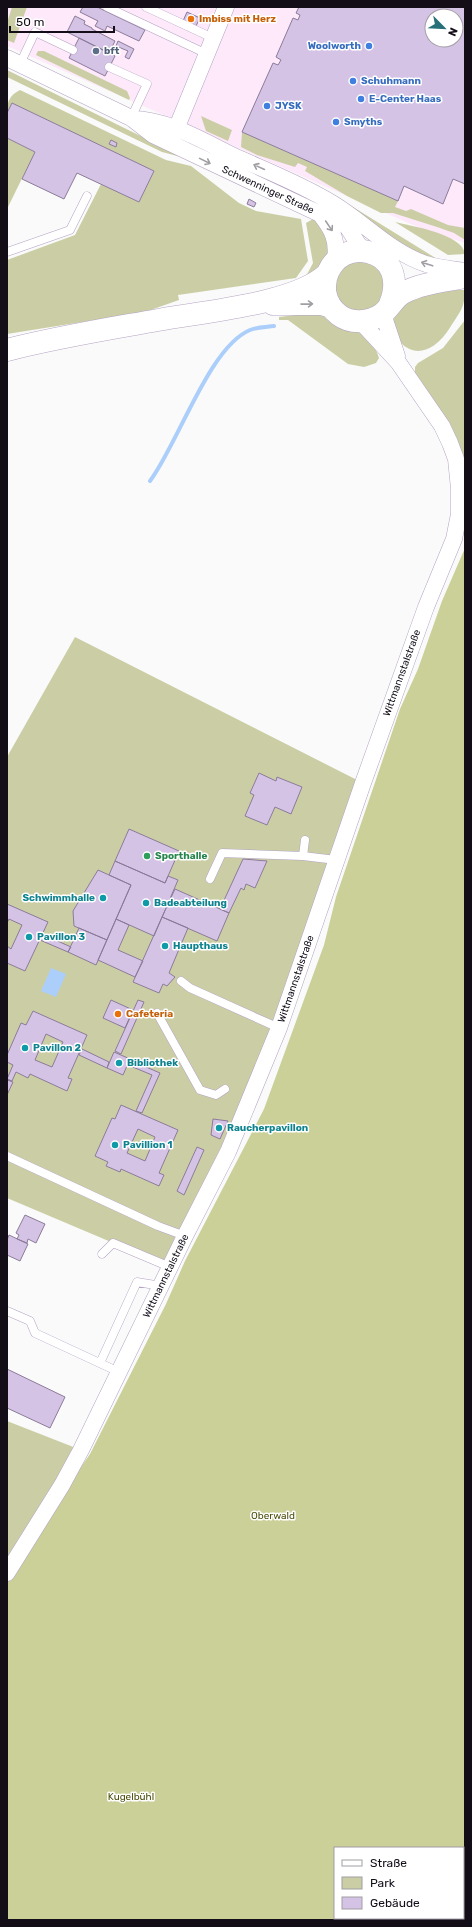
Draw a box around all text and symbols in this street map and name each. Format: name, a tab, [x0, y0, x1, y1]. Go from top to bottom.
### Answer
scale bar	[10, 8, 114, 34]
north arrow	[424, 8, 464, 48]
place label: Imbiss mit Herz	[199, 13, 277, 25]
marker: Imbiss mit Herz	[186, 14, 196, 24]
text: 50 m	[16, 15, 44, 29]
text: N	[445, 26, 460, 38]
place label: Woolworth	[308, 40, 361, 52]
marker: Woolworth	[364, 41, 374, 51]
place label: bft	[104, 45, 120, 57]
marker: bft	[91, 46, 101, 56]
place label: Schuhmann	[361, 75, 421, 87]
marker: Schuhmann	[348, 76, 358, 86]
place label: E-Center Haas	[369, 93, 442, 105]
marker: E-Center Haas	[356, 94, 366, 104]
place label: JYSK	[275, 100, 302, 112]
marker: JYSK	[262, 101, 272, 111]
place label: Smyths	[344, 116, 383, 128]
marker: Smyths	[331, 117, 341, 127]
one-way arrow	[199, 158, 211, 165]
street label: Schwenninger Straße	[220, 163, 316, 217]
one-way arrow	[253, 163, 265, 170]
one-way arrow	[325, 221, 333, 232]
one-way arrow	[420, 260, 433, 267]
one-way arrow	[300, 301, 313, 308]
street label: Wittmannstalstraße	[381, 628, 423, 718]
place label: Sporthalle	[155, 850, 207, 862]
marker: Sporthalle	[142, 851, 152, 861]
place label: Schwimmhalle	[22, 892, 95, 904]
marker: Schwimmhalle	[98, 893, 108, 903]
place label: Badeabteilung	[154, 897, 227, 909]
marker: Badeabteilung	[141, 898, 151, 908]
place label: Pavillon 3	[37, 931, 86, 943]
marker: Pavillon 3	[24, 932, 34, 942]
street label: Wittmannstalstraße	[275, 933, 317, 1024]
place label: Haupthaus	[173, 940, 229, 952]
marker: Haupthaus	[160, 941, 170, 951]
place label: Cafeteria	[126, 1008, 173, 1020]
marker: Cafeteria	[113, 1009, 123, 1019]
place label: Pavillon 2	[33, 1042, 82, 1054]
marker: Pavillon 2	[20, 1043, 30, 1053]
place label: Bibliothek	[127, 1057, 178, 1069]
marker: Bibliothek	[114, 1058, 124, 1068]
place label: Raucherpavillon	[227, 1122, 308, 1134]
marker: Raucherpavillon	[214, 1123, 224, 1133]
place label: Pavillion 1	[123, 1139, 172, 1151]
marker: Pavillion 1	[110, 1140, 120, 1150]
street label: Wittmannstalstraße	[141, 1232, 192, 1320]
park label: Oberwald	[251, 1510, 295, 1522]
park label: Kugelbühl	[108, 1791, 154, 1803]
legend	[334, 1847, 464, 1919]
text: Straße	[370, 1856, 407, 1870]
text: Park	[370, 1876, 396, 1890]
text: Gebäude	[370, 1896, 420, 1910]

